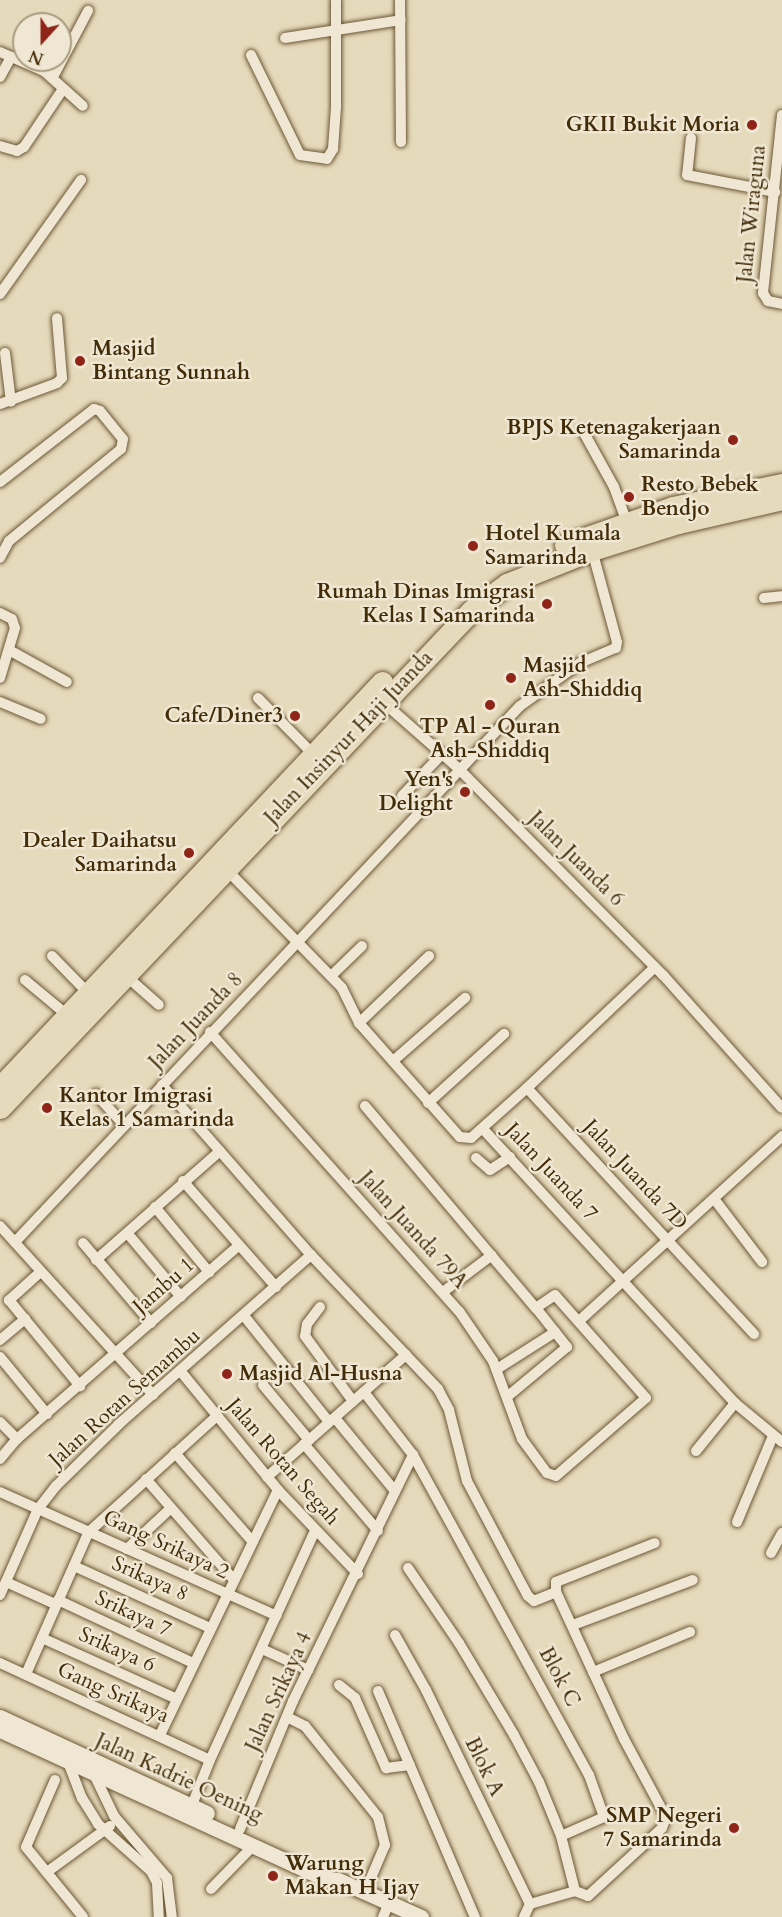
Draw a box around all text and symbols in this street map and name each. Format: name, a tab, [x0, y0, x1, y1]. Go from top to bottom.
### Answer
north arrow	[12, 12, 72, 72]
text: N	[26, 44, 47, 70]
place label: GKII Bukit Moria	[566, 112, 740, 138]
marker: GKII Bukit Moria	[745, 118, 759, 132]
street label: Jalan Wiraguna	[732, 144, 772, 284]
place label: Masjid Bintang Sunnah	[92, 336, 250, 386]
marker: Masjid Bintang Sunnah	[73, 354, 87, 368]
place label: BPJS Ketenagakerjaan Samarinda	[506, 415, 721, 465]
marker: BPJS Ketenagakerjaan Samarinda	[726, 433, 740, 447]
place label: Resto Bebek Bendjo	[641, 472, 758, 522]
marker: Resto Bebek Bendjo	[622, 490, 636, 504]
place label: Hotel Kumala Samarinda	[485, 521, 621, 571]
marker: Hotel Kumala Samarinda	[466, 539, 480, 553]
place label: Rumah Dinas Imigrasi Kelas I Samarinda	[317, 579, 535, 629]
marker: Rumah Dinas Imigrasi Kelas I Samarinda	[540, 597, 554, 611]
street label: Jalan Insinyur Haji Juanda	[259, 646, 439, 830]
place label: Masjid Ash-Shiddiq	[523, 653, 642, 703]
marker: Masjid Ash-Shiddiq	[504, 671, 518, 685]
marker: TP Al - Quran Ash-Shiddiq	[483, 698, 497, 712]
place label: Cafe/Diner3	[164, 703, 283, 729]
marker: Cafe/Diner3	[288, 709, 302, 723]
place label: TP Al - Quran Ash-Shiddiq	[420, 714, 560, 764]
place label: Yen's Delight	[379, 767, 453, 817]
marker: Yen's Delight	[458, 785, 472, 799]
street label: Jalan Juanda 6	[523, 806, 629, 912]
place label: Dealer Daihatsu Samarinda	[22, 828, 177, 878]
marker: Dealer Daihatsu Samarinda	[182, 846, 196, 860]
street label: Jalan Juanda 8	[144, 967, 248, 1075]
place label: Kantor Imigrasi Kelas 1 Samarinda	[59, 1083, 234, 1133]
marker: Kantor Imigrasi Kelas 1 Samarinda	[40, 1101, 54, 1115]
street label: Jalan Juanda 7D	[578, 1115, 692, 1235]
street label: Jalan Juanda 7	[499, 1118, 603, 1226]
street label: Jalan Juanda 79A	[353, 1166, 473, 1294]
street label: Jambu 1	[128, 1253, 200, 1319]
street label: Jalan Rotan Semambu	[44, 1323, 206, 1473]
place label: Masjid Al-Husna	[239, 1361, 402, 1387]
marker: Masjid Al-Husna	[220, 1367, 234, 1381]
street label: Jalan Rotan Segah	[221, 1393, 345, 1531]
street label: Gang Srikaya 2	[99, 1505, 233, 1585]
street label: Srikaya 8	[108, 1551, 192, 1607]
street label: Srikaya 7	[91, 1585, 175, 1643]
street label: Srikaya 6	[75, 1622, 159, 1678]
street label: Jalan Srikaya 4	[240, 1628, 318, 1756]
street label: Blok C	[533, 1643, 585, 1711]
street label: Gang Srikaya	[53, 1657, 173, 1729]
street label: Jalan Kadrie Oening	[91, 1728, 267, 1828]
street label: Blok A	[459, 1733, 509, 1801]
place label: SMP Negeri 7 Samarinda	[603, 1803, 722, 1853]
marker: SMP Negeri 7 Samarinda	[727, 1821, 741, 1835]
place label: Warung Makan H Ijay	[285, 1851, 420, 1901]
marker: Warung Makan H Ijay	[266, 1869, 280, 1883]

